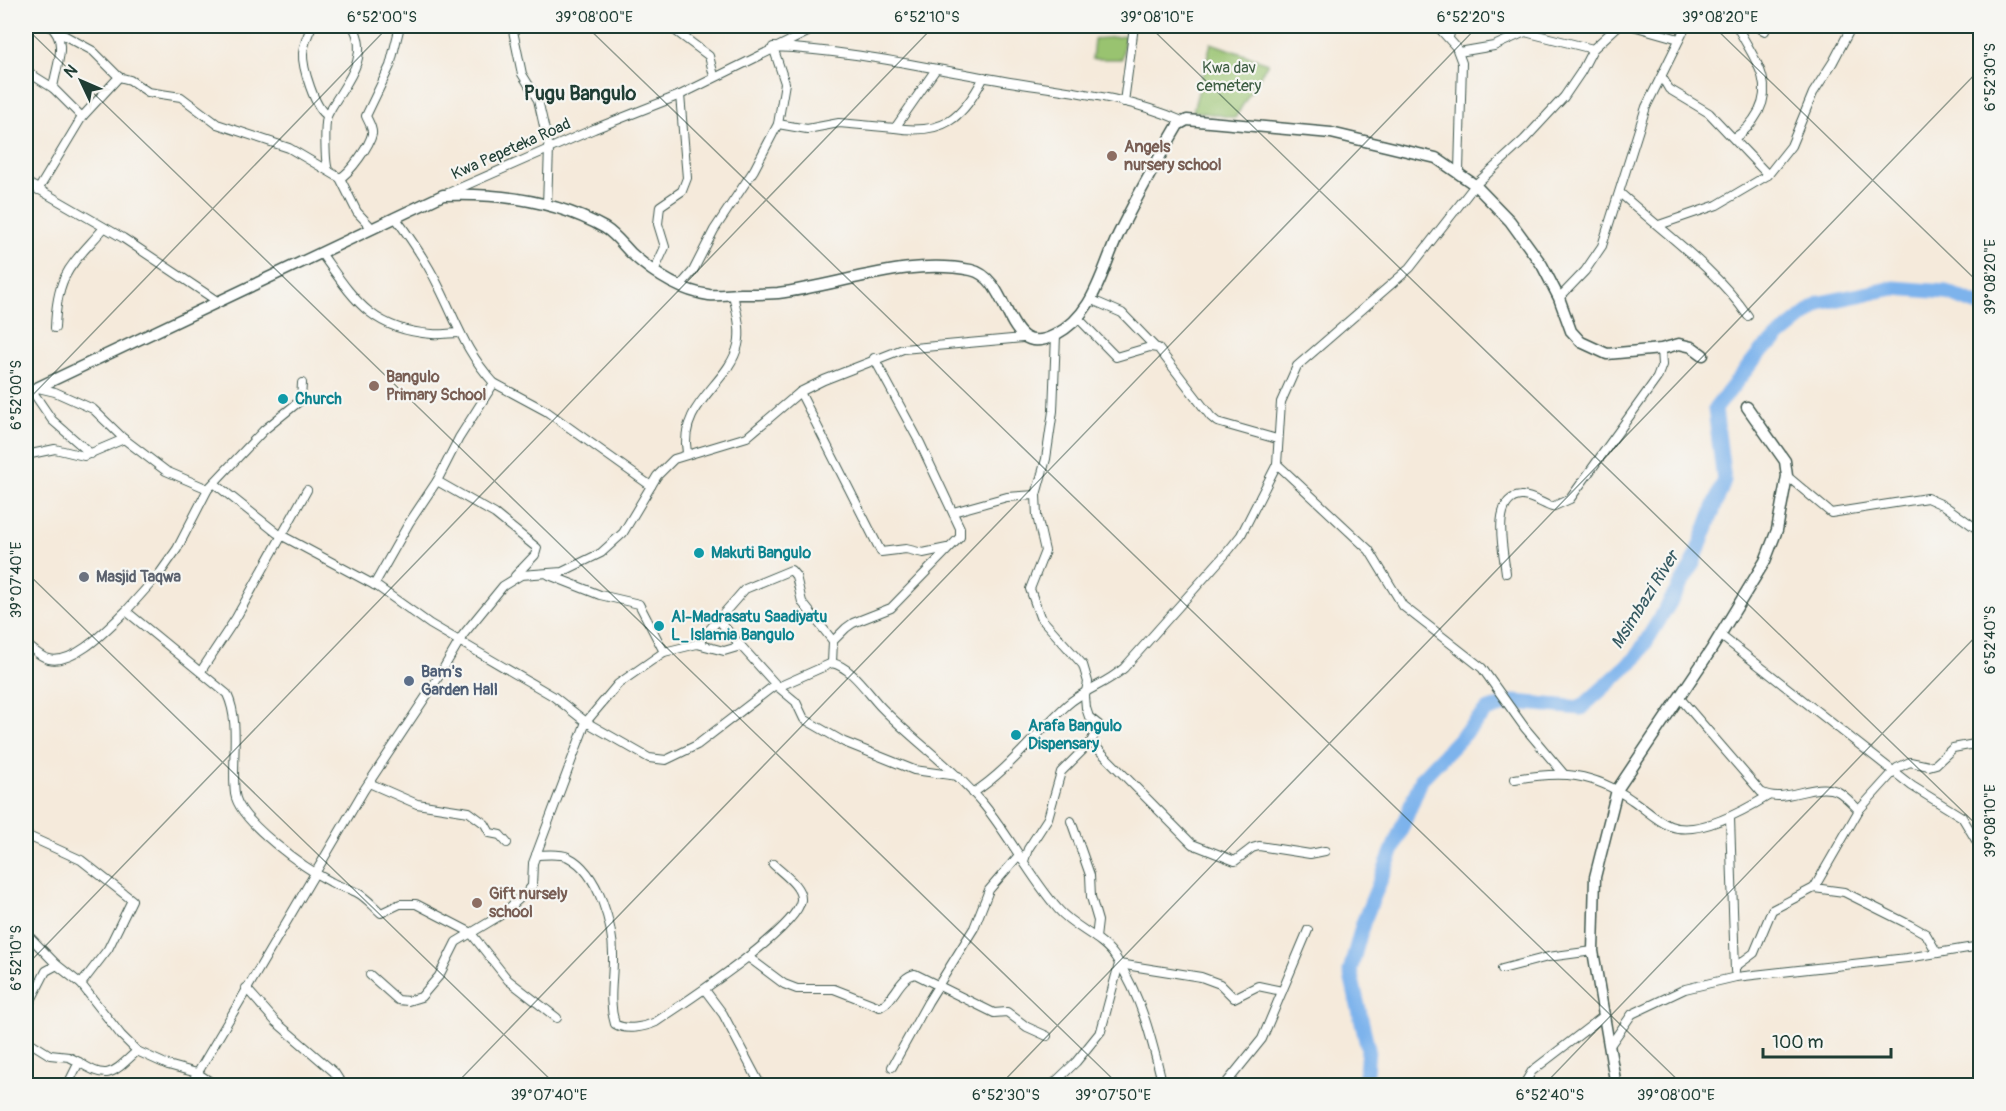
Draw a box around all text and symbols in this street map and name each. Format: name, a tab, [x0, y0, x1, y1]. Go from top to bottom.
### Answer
text: 6°52'00"S	[347, 8, 417, 27]
text: 39°08'00"E	[555, 8, 633, 27]
text: 6°52'10"S	[894, 8, 960, 27]
text: 39°08'10"E	[1120, 8, 1194, 27]
text: 6°52'20"S	[1437, 8, 1505, 27]
text: 39°08'20"E	[1682, 8, 1758, 27]
text: 6°52'30"S	[1981, 43, 2000, 111]
north arrow	[51, 51, 111, 111]
park label: Kwa dav cemetery	[1197, 58, 1262, 96]
text: N	[60, 60, 82, 82]
district label: Pugu Bangulo	[524, 81, 637, 106]
street label: Kwa Pepeteka Road	[448, 114, 574, 184]
place label: Angels nursery school	[1124, 137, 1222, 175]
marker: Angels nursery school	[1105, 149, 1119, 163]
text: 39°08'20"E	[1981, 239, 2000, 315]
text: 6°52'00"S	[7, 360, 26, 430]
place label: Bangulo Primary School	[386, 367, 486, 405]
marker: Bangulo Primary School	[367, 379, 381, 393]
place label: Church	[295, 389, 342, 409]
marker: Church	[276, 392, 290, 406]
text: 39°07'40"E	[7, 541, 26, 618]
place label: Makuti Bangulo	[711, 543, 811, 563]
water label: Msimbazi River	[1606, 545, 1686, 653]
marker: Makuti Bangulo	[692, 546, 706, 560]
place label: Masjid Taqwa	[96, 567, 182, 587]
marker: Masjid Taqwa	[77, 570, 91, 584]
text: 6°52'40"S	[1981, 606, 2000, 674]
place label: Al-Madrasatu Saadiyatu L_Islamia Bangulo	[671, 607, 827, 645]
marker: Al-Madrasatu Saadiyatu L_Islamia Bangulo	[652, 619, 666, 633]
place label: Bam's Garden Hall	[421, 662, 498, 700]
marker: Bam's Garden Hall	[402, 674, 416, 688]
place label: Arafa Bangulo Dispensary	[1028, 716, 1122, 754]
marker: Arafa Bangulo Dispensary	[1009, 728, 1023, 742]
text: 39°08'10"E	[1981, 784, 2000, 858]
place label: Gift nursely school	[489, 884, 568, 922]
marker: Gift nursely school	[470, 896, 484, 910]
text: 6°52'10"S	[7, 925, 26, 991]
scale bar	[1763, 1021, 1890, 1059]
text: 100 m	[1772, 1031, 1824, 1054]
text: 39°07'40"E	[511, 1086, 588, 1105]
text: 6°52'30"S	[972, 1086, 1040, 1105]
text: 39°07'50"E	[1075, 1086, 1151, 1105]
text: 6°52'40"S	[1516, 1086, 1584, 1105]
text: 39°08'00"E	[1637, 1086, 1715, 1105]

